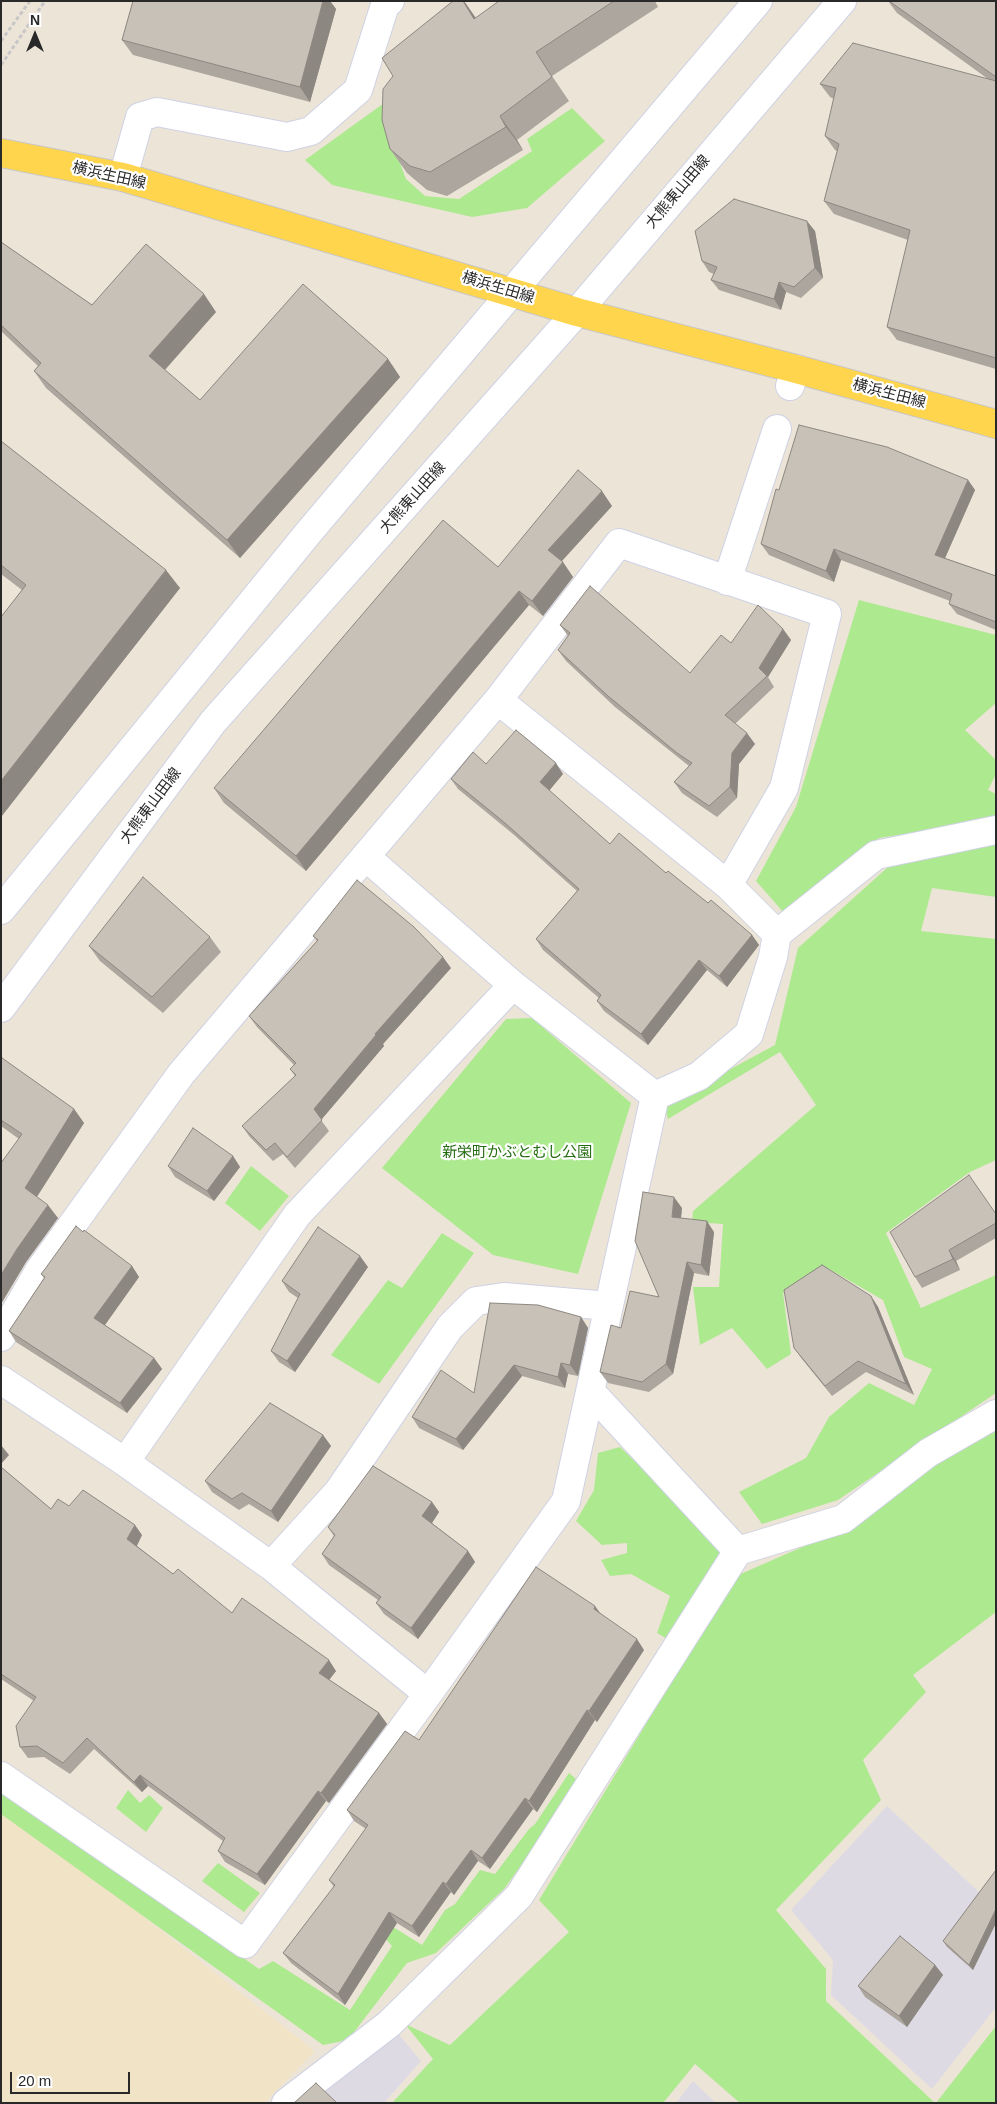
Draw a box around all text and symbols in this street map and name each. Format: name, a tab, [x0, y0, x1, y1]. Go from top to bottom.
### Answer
north arrow	[10, 10, 60, 60]
text: N	[30, 12, 40, 28]
street label: 大熊東山田線	[642, 152, 714, 232]
street label: 横浜生田線	[70, 159, 148, 193]
street label: 横浜生田線	[460, 268, 536, 308]
street label: 横浜生田線	[850, 376, 928, 412]
street label: 大熊東山田線	[376, 459, 450, 537]
street label: 大熊東山田線	[117, 765, 185, 847]
park label: 新栄町かぶとむし公園	[442, 1144, 592, 1162]
scale bar	[12, 2062, 132, 2094]
text: 20 m	[18, 2072, 51, 2089]

